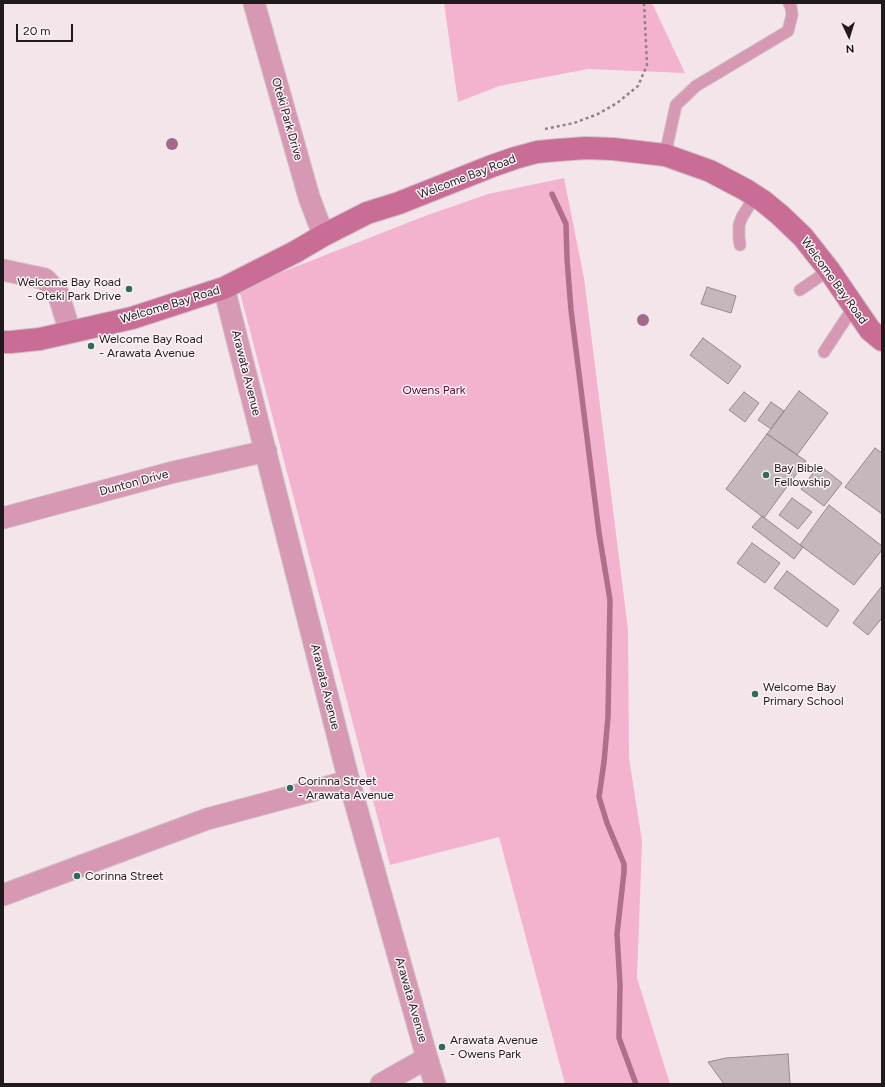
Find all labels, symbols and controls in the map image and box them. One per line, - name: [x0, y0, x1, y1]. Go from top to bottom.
- scale bar: [18, 16, 75, 42]
- north arrow: [829, 16, 869, 56]
- text: 20 m: [23, 24, 51, 38]
- text: N: [845, 42, 855, 55]
- street label: Oteki Park Drive: [268, 76, 306, 162]
- street label: Welcome Bay Road: [416, 152, 518, 202]
- street label: Welcome Bay Road: [798, 235, 870, 327]
- place label: Welcome Bay Road - Oteki Park Drive: [17, 275, 121, 303]
- street label: Welcome Bay Road: [118, 283, 222, 327]
- marker: Welcome Bay Road - Oteki Park Drive: [124, 284, 134, 294]
- street label: Arawata Avenue: [228, 329, 264, 417]
- place label: Welcome Bay Road - Arawata Avenue: [99, 332, 203, 360]
- marker: Welcome Bay Road - Arawata Avenue: [86, 341, 96, 351]
- park label: Owens Park: [402, 383, 466, 397]
- place label: Bay Bible Fellowship: [774, 461, 831, 489]
- street label: Dunton Drive: [98, 467, 170, 499]
- marker: Bay Bible Fellowship: [761, 470, 771, 480]
- street label: Arawata Avenue: [307, 643, 343, 731]
- place label: Welcome Bay Primary School: [763, 680, 844, 708]
- marker: Welcome Bay Primary School: [750, 689, 760, 699]
- place label: Corinna Street - Arawata Avenue: [298, 774, 394, 802]
- marker: Corinna Street - Arawata Avenue: [285, 783, 295, 793]
- place label: Corinna Street: [85, 869, 164, 883]
- marker: Corinna Street: [72, 871, 82, 881]
- street label: Arawata Avenue: [392, 956, 430, 1044]
- place label: Arawata Avenue - Owens Park: [450, 1033, 538, 1061]
- marker: Arawata Avenue - Owens Park: [437, 1042, 447, 1052]

